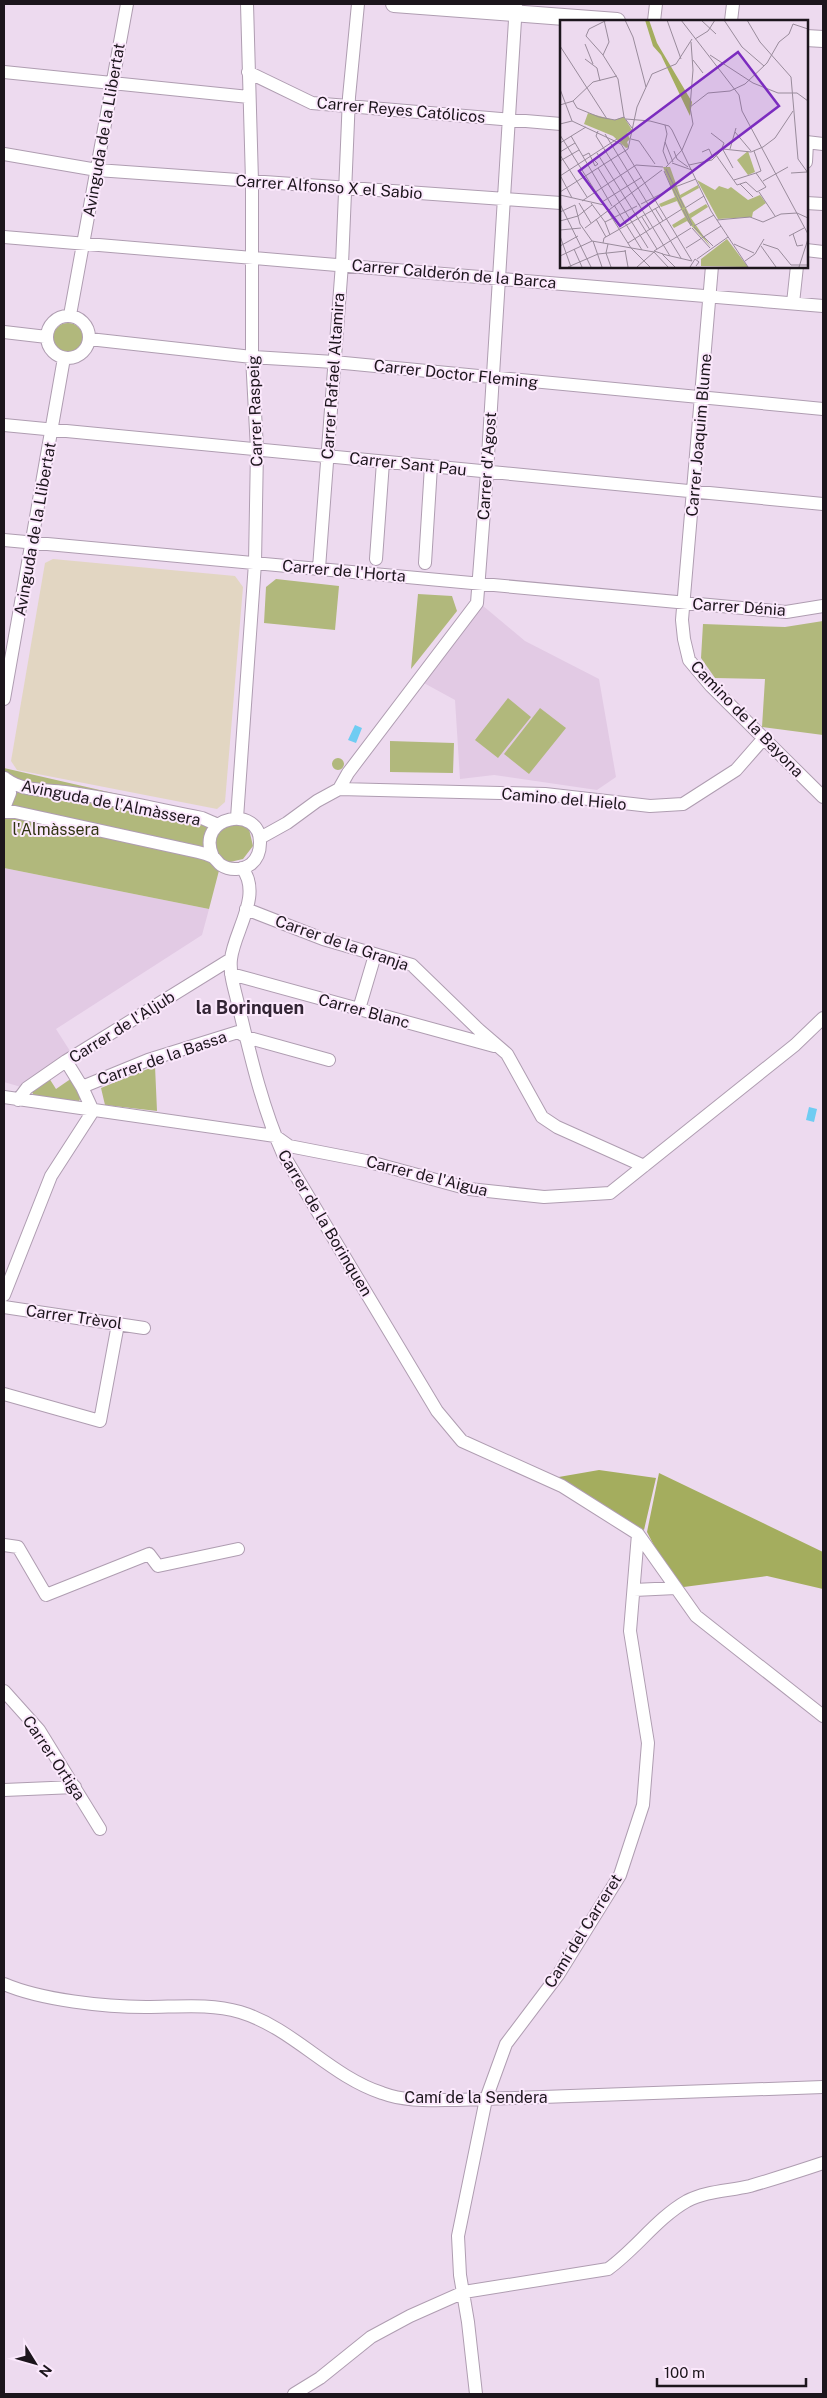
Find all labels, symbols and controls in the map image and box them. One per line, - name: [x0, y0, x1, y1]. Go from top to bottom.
- inset map: [560, 20, 807, 268]
- street label: Avinguda de la Llibertat: [79, 42, 129, 218]
- street label: Carrer Reyes Católicos: [316, 93, 486, 127]
- street label: Carrer Alfonso X el Sabio: [235, 171, 423, 203]
- street label: Carrer Calderón de la Barca: [351, 256, 557, 292]
- street label: Carrer Rafael Altamira: [318, 292, 348, 460]
- street label: Carrer Joaquim Blume: [682, 353, 716, 517]
- street label: Carrer Raspeig: [244, 355, 266, 467]
- street label: Carrer Doctor Fleming: [373, 356, 539, 392]
- street label: Carrer d'Agost: [474, 411, 500, 521]
- street label: Avinguda de la Llibertat: [10, 441, 60, 617]
- street label: Carrer Sant Pau: [348, 448, 468, 480]
- street label: Carrer de l'Horta: [281, 556, 407, 586]
- street label: Carrer Dénia: [692, 594, 786, 620]
- street label: Camino de la Bayona: [687, 657, 807, 781]
- street label: Avinguda de l'Almàssera: [20, 776, 202, 830]
- street label: Camino del Hielo: [501, 784, 627, 814]
- park label: l'Almàssera: [13, 819, 99, 839]
- street label: Carrer de la Granja: [273, 911, 411, 975]
- street label: Carrer de l'Aljub: [66, 987, 178, 1067]
- street label: Carrer Blanc: [316, 990, 412, 1032]
- district label: la Borinquen: [196, 997, 304, 1018]
- street label: Carrer de la Bassa: [95, 1027, 229, 1089]
- street label: Carrer de la Borinquen: [274, 1146, 376, 1300]
- street label: Carrer de l'Aigua: [364, 1152, 490, 1200]
- street label: Carrer Trèvol: [25, 1301, 124, 1333]
- street label: Carrer Ortiga: [19, 1712, 89, 1804]
- street label: Camí del Carreret: [540, 1871, 626, 1991]
- street label: Camí de la Sendera: [404, 2088, 548, 2107]
- north arrow: [10, 2338, 60, 2388]
- scale bar: [657, 2356, 806, 2388]
- text: N: [36, 2362, 55, 2380]
- text: 100 m: [664, 2364, 705, 2381]

